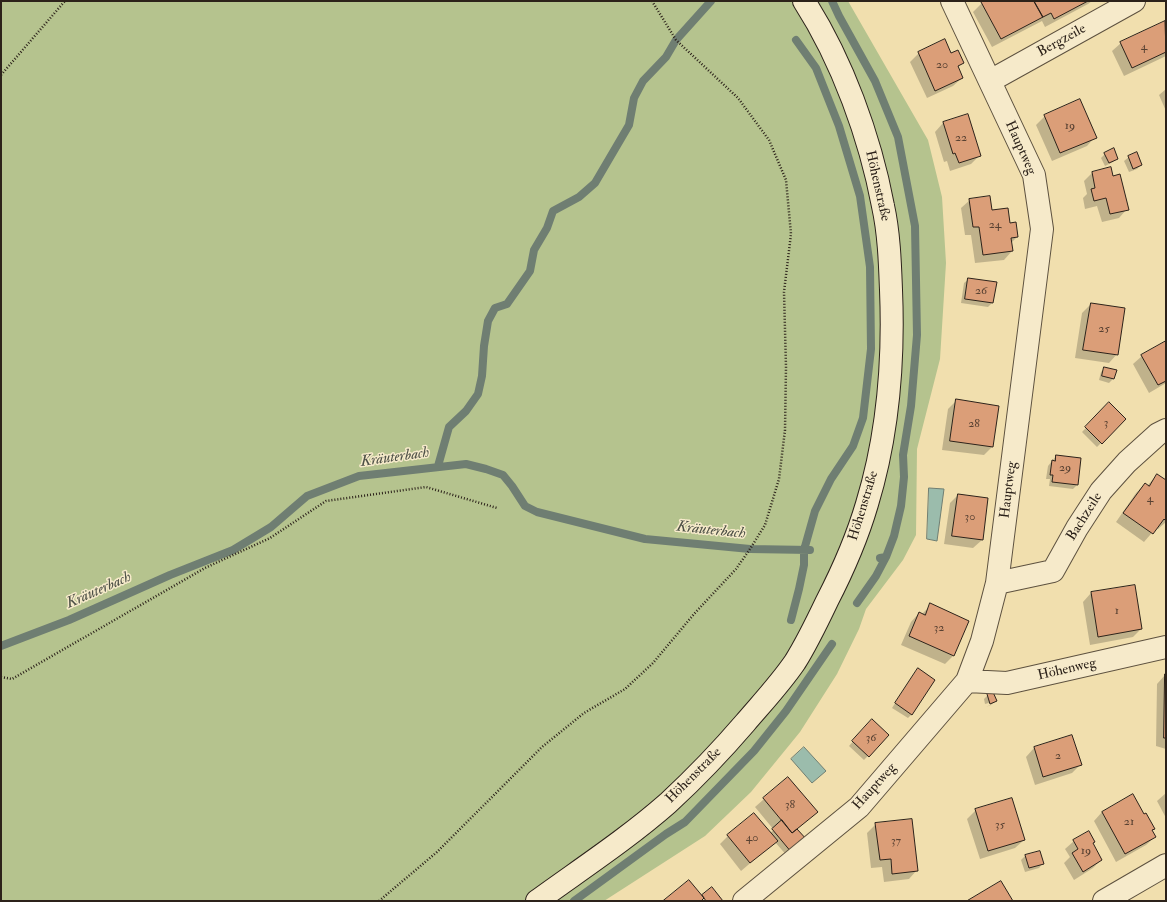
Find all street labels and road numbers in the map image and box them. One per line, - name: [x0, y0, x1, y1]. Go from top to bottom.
- street label: Bergzeile: [1035, 21, 1089, 61]
- street label: Hauptweg: [1001, 118, 1039, 178]
- street label: Höhenstraße: [861, 149, 893, 223]
- street label: Hauptweg: [997, 461, 1021, 519]
- street label: Höhenstraße: [845, 469, 883, 543]
- street label: Bachzeile: [1064, 490, 1106, 544]
- street label: Höhenweg: [1036, 655, 1098, 685]
- street label: Höhenstraße: [663, 745, 725, 807]
- street label: Hauptweg: [850, 760, 900, 814]

